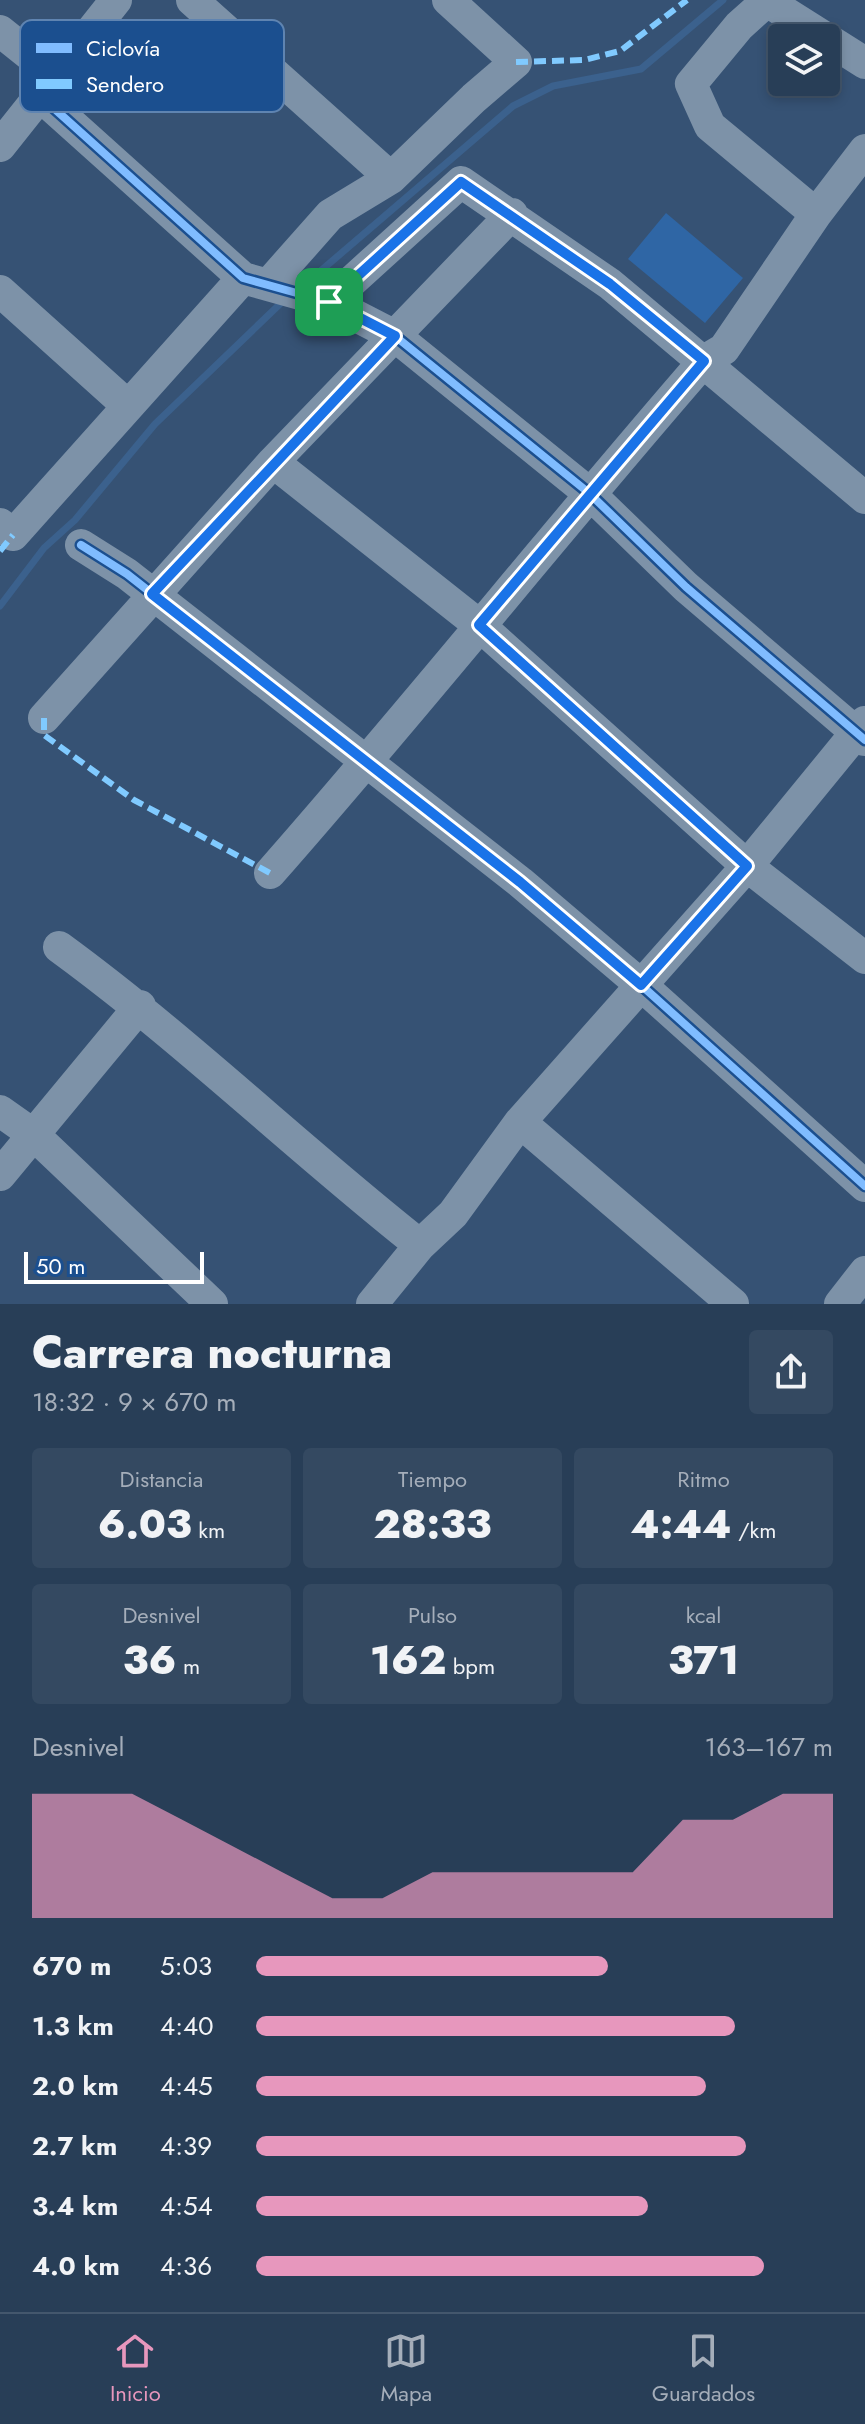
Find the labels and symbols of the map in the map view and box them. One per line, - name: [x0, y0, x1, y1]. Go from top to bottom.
- legend: [20, 20, 284, 112]
- text: Ciclovía: [86, 32, 160, 64]
- text: Sendero: [86, 68, 164, 100]
- pin: [295, 268, 363, 336]
- scale bar: [24, 1248, 204, 1284]

